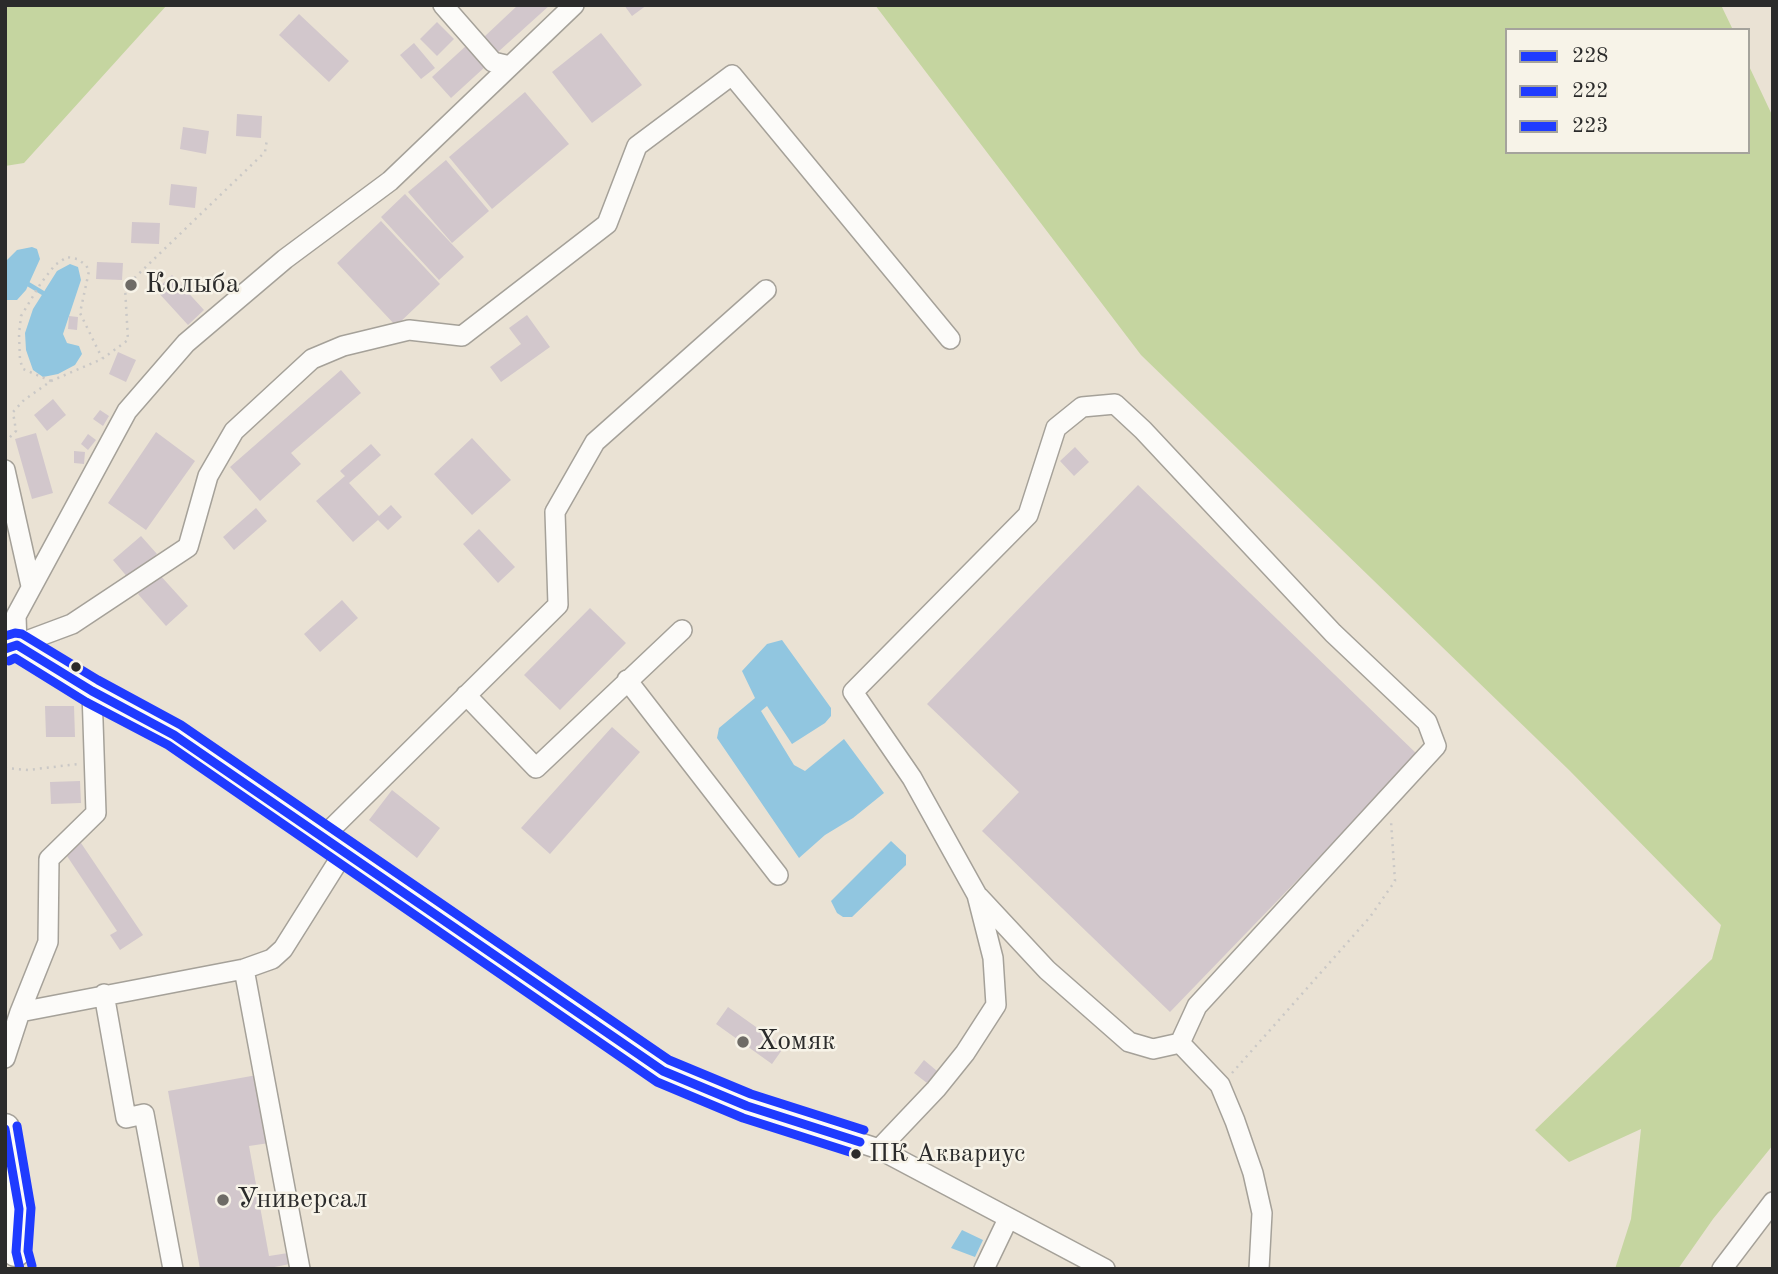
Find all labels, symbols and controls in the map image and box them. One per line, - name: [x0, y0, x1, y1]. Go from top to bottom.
- legend: [1505, 28, 1750, 154]
- text: 228: [1572, 46, 1609, 67]
- text: 222: [1572, 81, 1609, 102]
- text: 223: [1572, 116, 1609, 137]
- place label: Колыба: [145, 268, 240, 302]
- marker: Колыба: [123, 277, 139, 293]
- unlabelled marker: [69, 660, 83, 674]
- place label: Хомяк: [757, 1025, 836, 1059]
- marker: Хомяк: [735, 1034, 751, 1050]
- place label: ПК Аквариус: [869, 1138, 1025, 1170]
- marker: ПК Аквариус: [849, 1147, 863, 1161]
- place label: Универсал: [237, 1183, 368, 1217]
- marker: Универсал: [215, 1192, 231, 1208]

